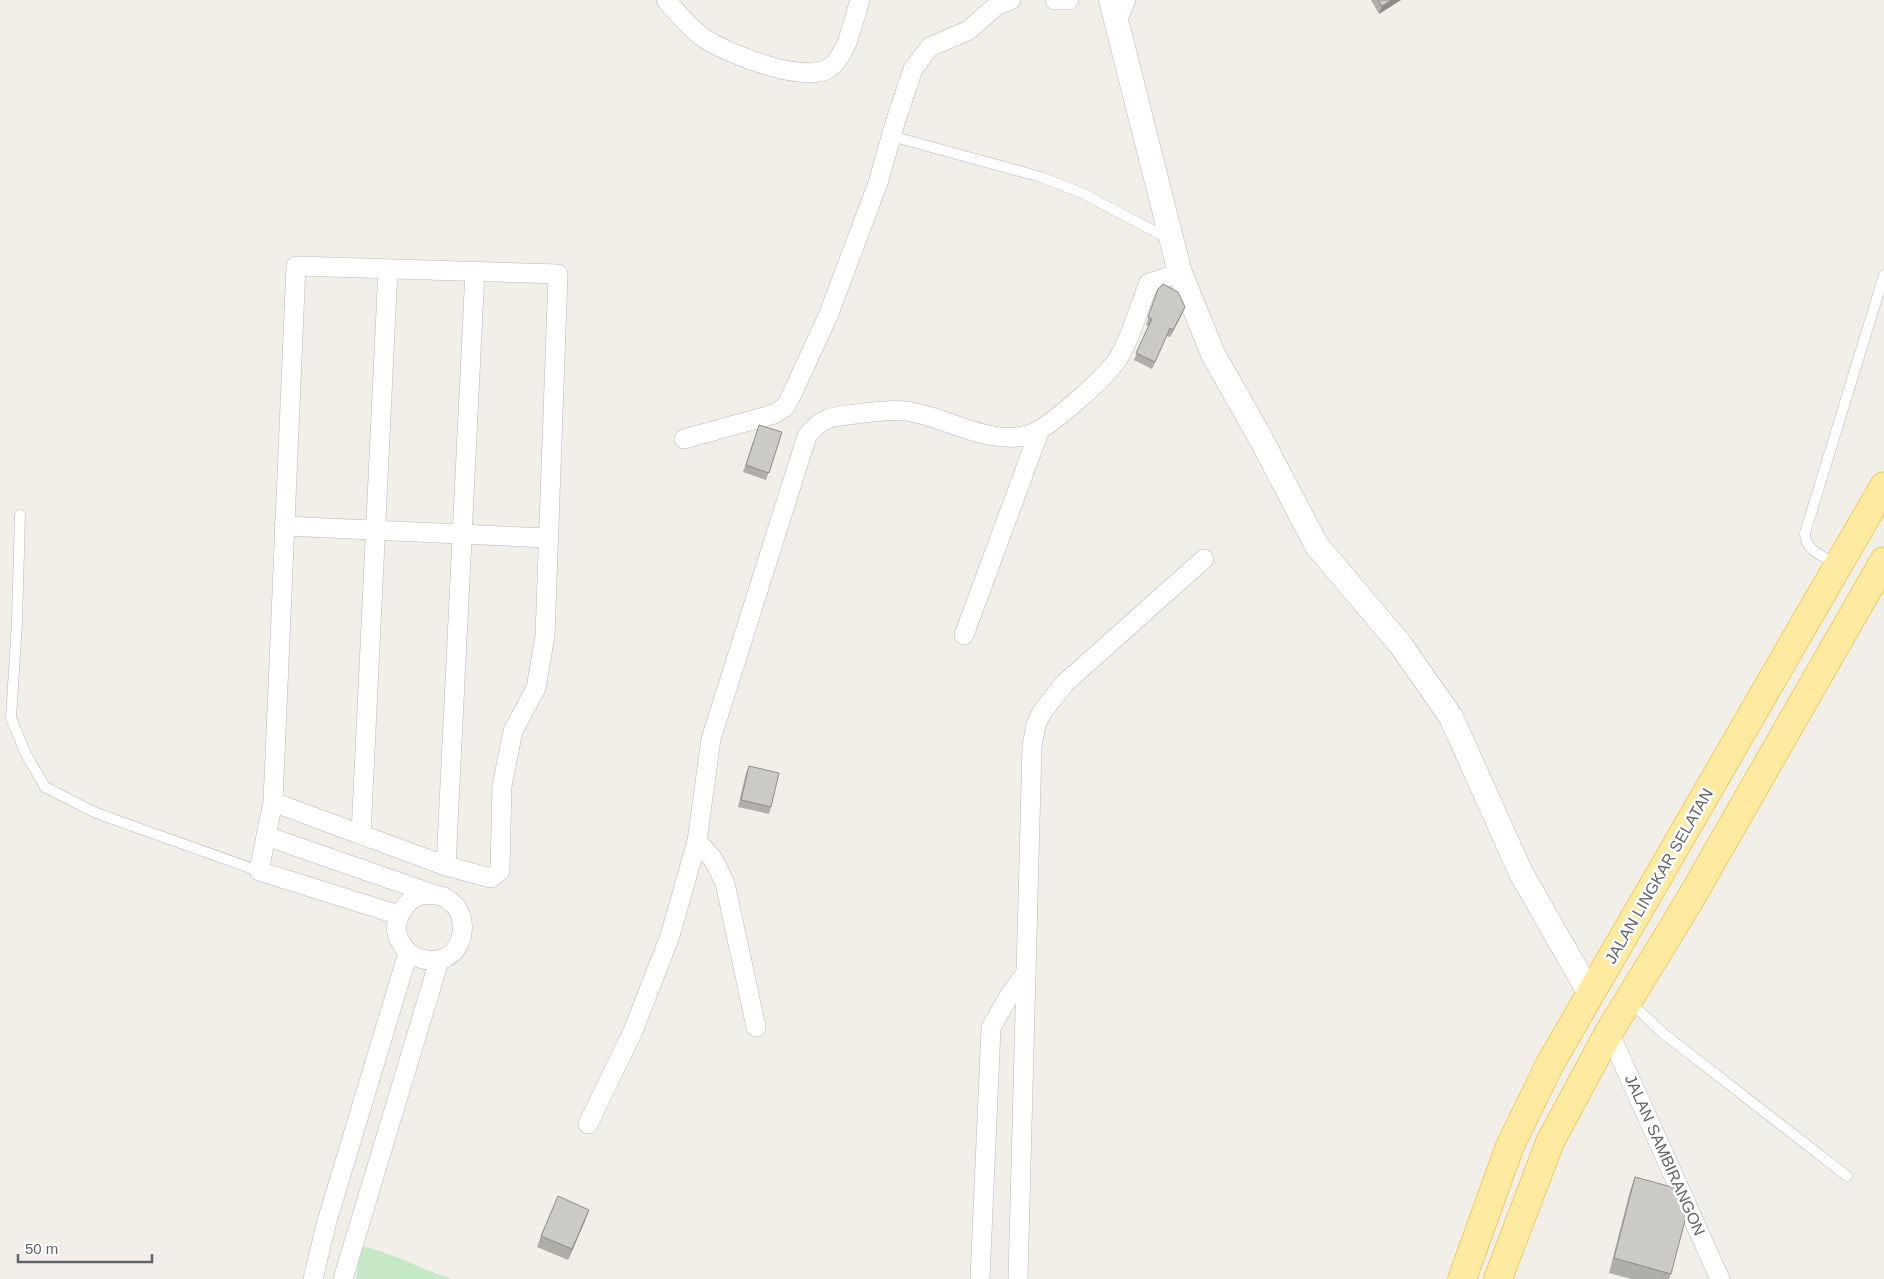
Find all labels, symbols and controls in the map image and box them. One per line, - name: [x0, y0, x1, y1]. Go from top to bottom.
- street label: JALAN LINGKAR SELATAN: [1602, 785, 1716, 967]
- street label: JALAN SAMBIRANGON: [1622, 1072, 1708, 1238]
- scale bar: [18, 1232, 151, 1264]
- text: 50 m: [25, 1240, 58, 1257]

